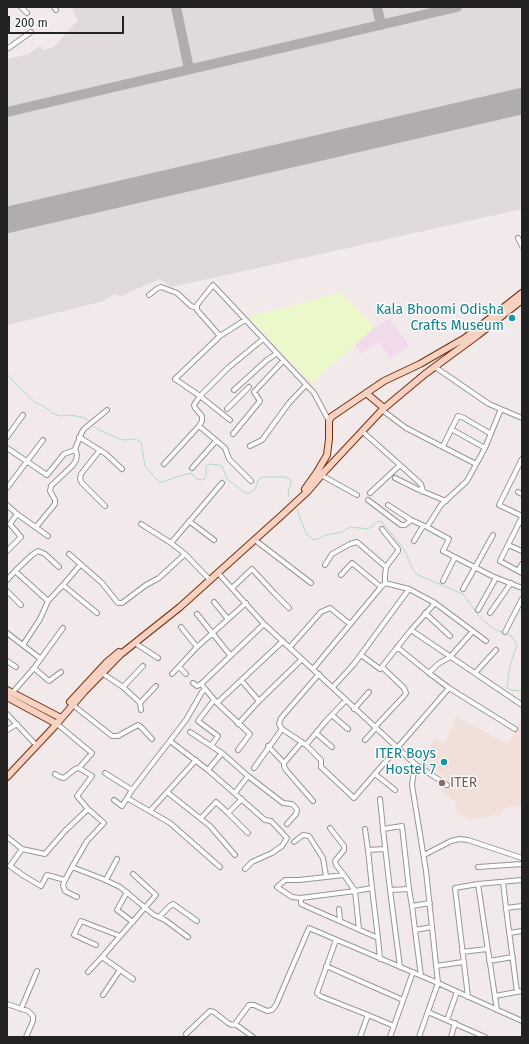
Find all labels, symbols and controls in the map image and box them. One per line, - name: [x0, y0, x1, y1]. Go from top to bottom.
- scale bar: [10, 8, 126, 34]
- text: 200 m: [15, 16, 48, 30]
- place label: Kala Bhoomi Odisha Crafts Museum: [376, 302, 504, 334]
- marker: Kala Bhoomi Odisha Crafts Museum: [507, 313, 517, 323]
- place label: ITER Boys Hostel 7: [375, 746, 436, 778]
- marker: ITER Boys Hostel 7: [439, 757, 449, 767]
- place label: ITER: [450, 775, 477, 791]
- marker: ITER: [437, 778, 447, 788]

